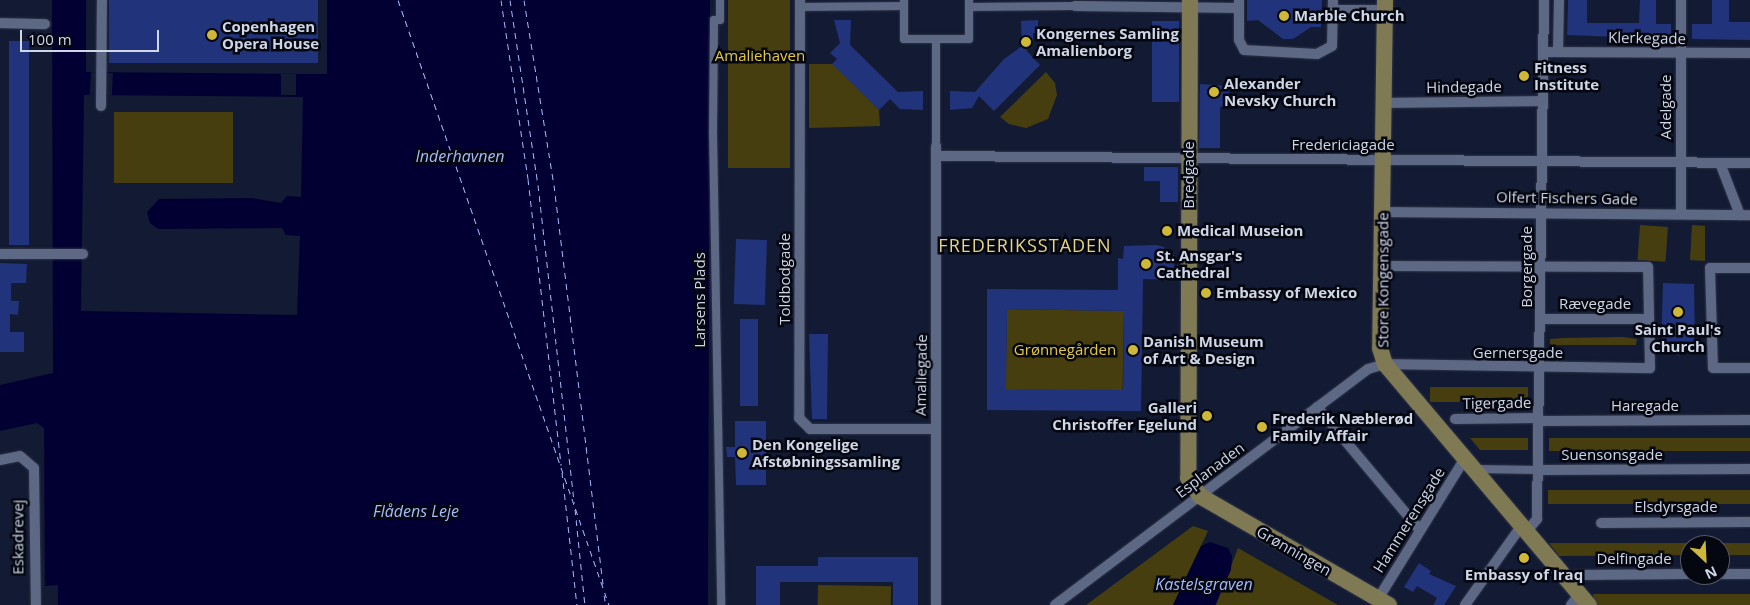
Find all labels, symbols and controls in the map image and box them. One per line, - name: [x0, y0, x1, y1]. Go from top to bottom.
- place label: Marble Church: [1294, 7, 1405, 25]
- marker: Marble Church: [1278, 10, 1290, 22]
- place label: Copenhagen Opera House: [222, 17, 319, 52]
- scale bar: [22, 20, 161, 52]
- place label: Kongernes Samling Amalienborg: [1036, 24, 1179, 59]
- street label: Klerkegade: [1608, 28, 1686, 48]
- text: 100 m: [28, 29, 72, 49]
- marker: Copenhagen Opera House: [206, 29, 218, 41]
- marker: Kongernes Samling Amalienborg: [1020, 36, 1032, 48]
- park label: Amaliehaven: [715, 47, 805, 65]
- place label: Fitness Institute: [1534, 58, 1599, 93]
- marker: Fitness Institute: [1518, 70, 1530, 82]
- place label: Alexander Nevsky Church: [1224, 74, 1336, 109]
- street label: Adelgade: [1657, 75, 1675, 139]
- street label: Hindegade: [1426, 77, 1502, 97]
- marker: Alexander Nevsky Church: [1208, 86, 1220, 98]
- street label: Fredericiagade: [1291, 136, 1395, 154]
- street label: Bredgade: [1180, 141, 1198, 209]
- water label: Inderhavnen: [415, 146, 505, 166]
- street label: Olfert Fischers Gade: [1496, 188, 1638, 208]
- street label: Store Kongensgade: [1374, 212, 1392, 348]
- place label: Medical Museion: [1177, 222, 1303, 240]
- marker: Medical Museion: [1161, 225, 1173, 237]
- street label: Borgergade: [1518, 226, 1536, 308]
- street label: Toldbodgade: [776, 233, 794, 325]
- district label: FREDERIKSSTADEN: [936, 234, 1114, 256]
- place label: St. Ansgar's Cathedral: [1156, 246, 1242, 281]
- street label: Larsens Plads: [691, 252, 709, 348]
- marker: St. Ansgar's Cathedral: [1140, 258, 1152, 270]
- place label: Embassy of Mexico: [1216, 284, 1357, 302]
- marker: Embassy of Mexico: [1200, 287, 1212, 299]
- street label: Rævegade: [1559, 295, 1631, 313]
- marker: Saint Paul's Church: [1672, 306, 1684, 318]
- place label: Saint Paul's Church: [1635, 320, 1721, 355]
- place label: Danish Museum of Art & Design: [1143, 332, 1264, 367]
- street label: Amaliegade: [911, 334, 931, 416]
- park label: Grønnegården: [1014, 341, 1116, 359]
- marker: Danish Museum of Art & Design: [1127, 344, 1139, 356]
- street label: Gernersgade: [1473, 344, 1563, 362]
- street label: Tigergade: [1462, 393, 1532, 413]
- street label: Haregade: [1611, 397, 1679, 415]
- place label: Galleri Christoffer Egelund: [1052, 398, 1197, 433]
- place label: Frederik Næblerød Family Affair: [1272, 409, 1413, 444]
- marker: Galleri Christoffer Egelund: [1201, 410, 1213, 422]
- marker: Frederik Næblerød Family Affair: [1256, 421, 1268, 433]
- place label: Den Kongelige Afstøbningssamling: [752, 435, 900, 470]
- street label: Esplanaden: [1172, 438, 1248, 502]
- street label: Suensonsgade: [1561, 446, 1663, 464]
- marker: Den Kongelige Afstøbningssamling: [736, 447, 748, 459]
- street label: Hammerensgade: [1369, 464, 1449, 576]
- street label: Elsdyrsgade: [1634, 498, 1718, 516]
- street label: Eskadrevej: [9, 499, 27, 575]
- water label: Flådens Leje: [373, 501, 459, 521]
- street label: Grønningen: [1253, 522, 1335, 580]
- north arrow: [1680, 535, 1730, 585]
- street label: Delfingade: [1596, 550, 1672, 568]
- marker: Embassy of Iraq: [1518, 552, 1530, 564]
- text: N: [1702, 562, 1720, 584]
- place label: Embassy of Iraq: [1465, 566, 1583, 584]
- water label: Kastelsgraven: [1155, 574, 1253, 594]

